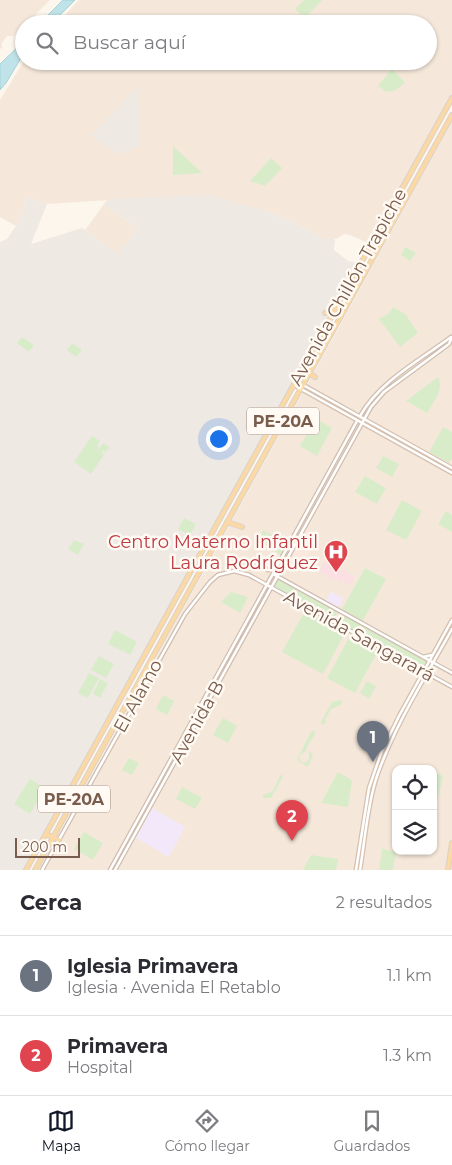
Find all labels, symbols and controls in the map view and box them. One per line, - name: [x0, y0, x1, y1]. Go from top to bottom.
- search box: [15, 15, 437, 70]
- icon: search: [33, 29, 61, 57]
- text: Buscar aquí: [73, 31, 186, 54]
- street label: Avenida Chillón Trapiche: [285, 184, 412, 390]
- road number: PE-20A: [247, 408, 319, 434]
- your location: [206, 426, 232, 452]
- place label: Centro Materno Infantil Laura Rodríguez: [108, 531, 318, 574]
- hospital icon: Centro Materno Infantil Laura Rodríguez: [323, 539, 349, 573]
- street label: Avenida Sangarará: [280, 586, 438, 686]
- street label: El Alamo: [109, 656, 167, 736]
- street label: Avenida B: [165, 677, 229, 767]
- pin: 1: [357, 721, 389, 762]
- map controls: [392, 765, 437, 855]
- button: locate: [392, 765, 437, 810]
- road number: PE-20A: [38, 786, 110, 812]
- pin: 2: [276, 800, 308, 841]
- button: layers: [392, 810, 437, 855]
- scale bar: [15, 835, 80, 858]
- text: 200 m: [22, 838, 67, 856]
- text: Cerca: [20, 890, 82, 915]
- text: 2 resultados: [336, 893, 432, 912]
- text: Iglesia Primavera: [67, 955, 238, 978]
- text: 1: [33, 966, 39, 985]
- text: 1.1 km: [387, 966, 432, 985]
- text: Iglesia · Avenida El Retablo: [67, 978, 281, 997]
- text: Primavera: [67, 1035, 168, 1058]
- text: 2: [31, 1046, 41, 1065]
- text: 1.3 km: [383, 1046, 432, 1065]
- text: Hospital: [67, 1058, 133, 1077]
- tab: Mapa: [42, 1107, 81, 1155]
- tab: Cómo llegar: [165, 1107, 250, 1155]
- tab: Guardados: [333, 1107, 410, 1155]

